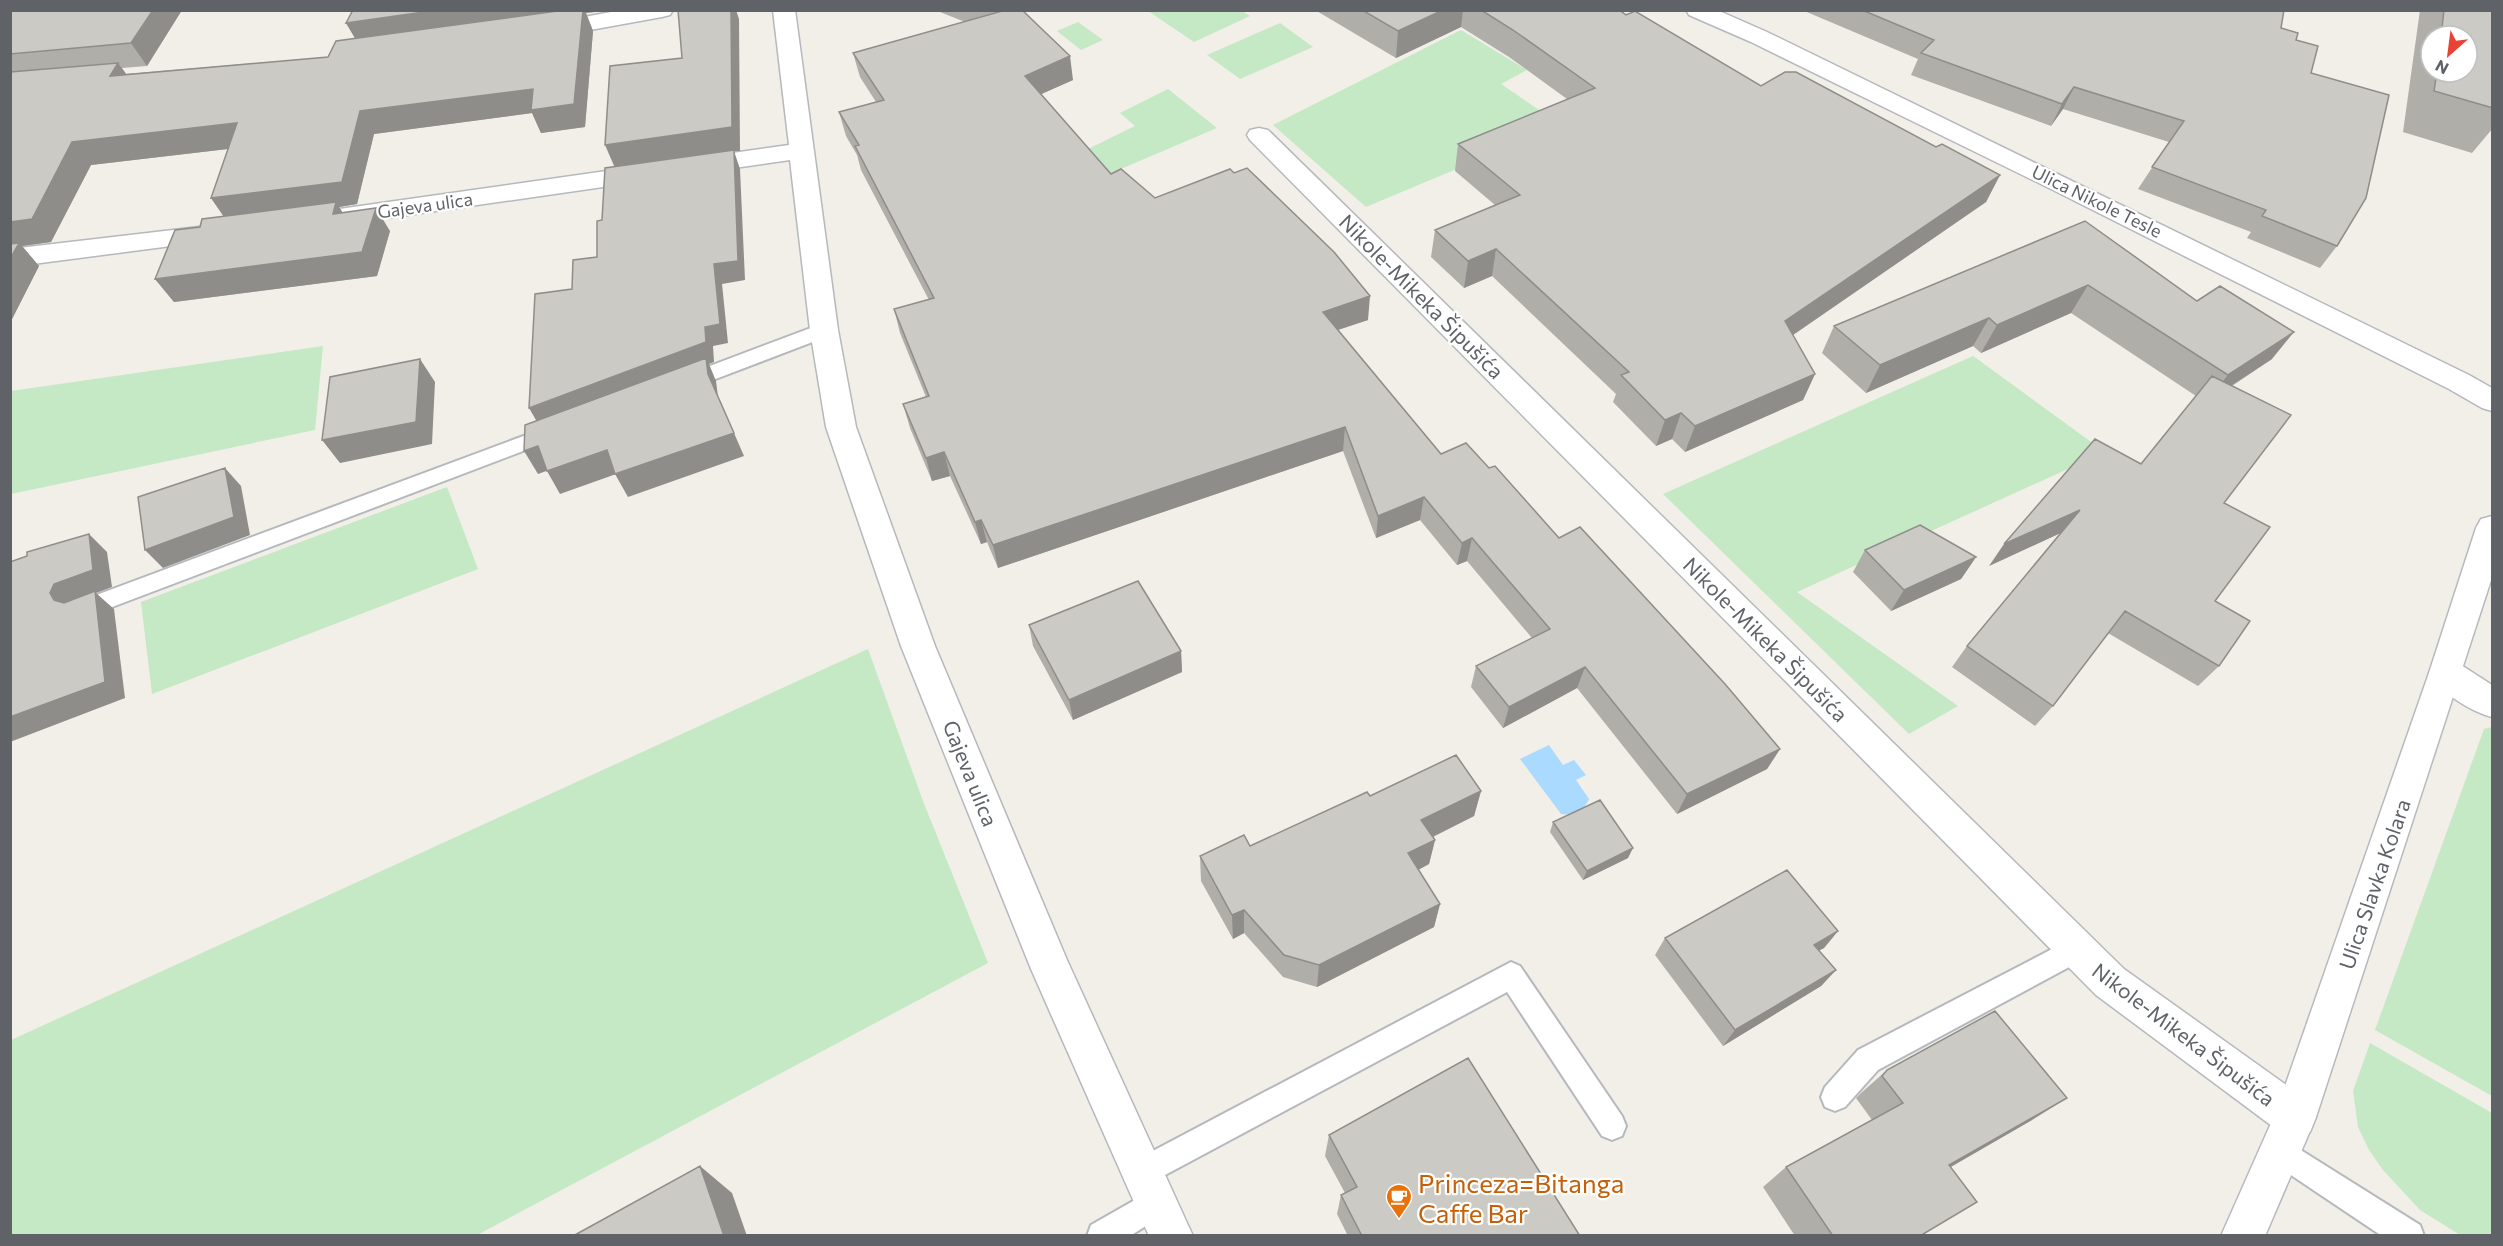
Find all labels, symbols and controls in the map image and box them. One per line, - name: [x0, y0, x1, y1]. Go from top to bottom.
- north arrow: [2419, 24, 2479, 84]
- text: N: [2432, 56, 2451, 79]
- street label: Ulica Nikole Tesle: [2028, 160, 2166, 242]
- street label: Gajeva ulica: [376, 187, 474, 223]
- street label: Nikole-Mikeka Šipušića: [1335, 209, 1509, 383]
- street label: Nikole-Mikeka Šipušića: [1679, 552, 1853, 726]
- street label: Gajeva ulica: [938, 716, 1004, 830]
- street label: Ulica Slavka Kolara: [2333, 796, 2415, 972]
- street label: Nikole-Mikeka Šipušića: [2088, 957, 2280, 1111]
- place label: Princeza=Bitanga Caffe Bar: [1418, 1167, 1624, 1228]
- cafe icon: Princeza=Bitanga Caffe Bar: [1384, 1182, 1414, 1220]

